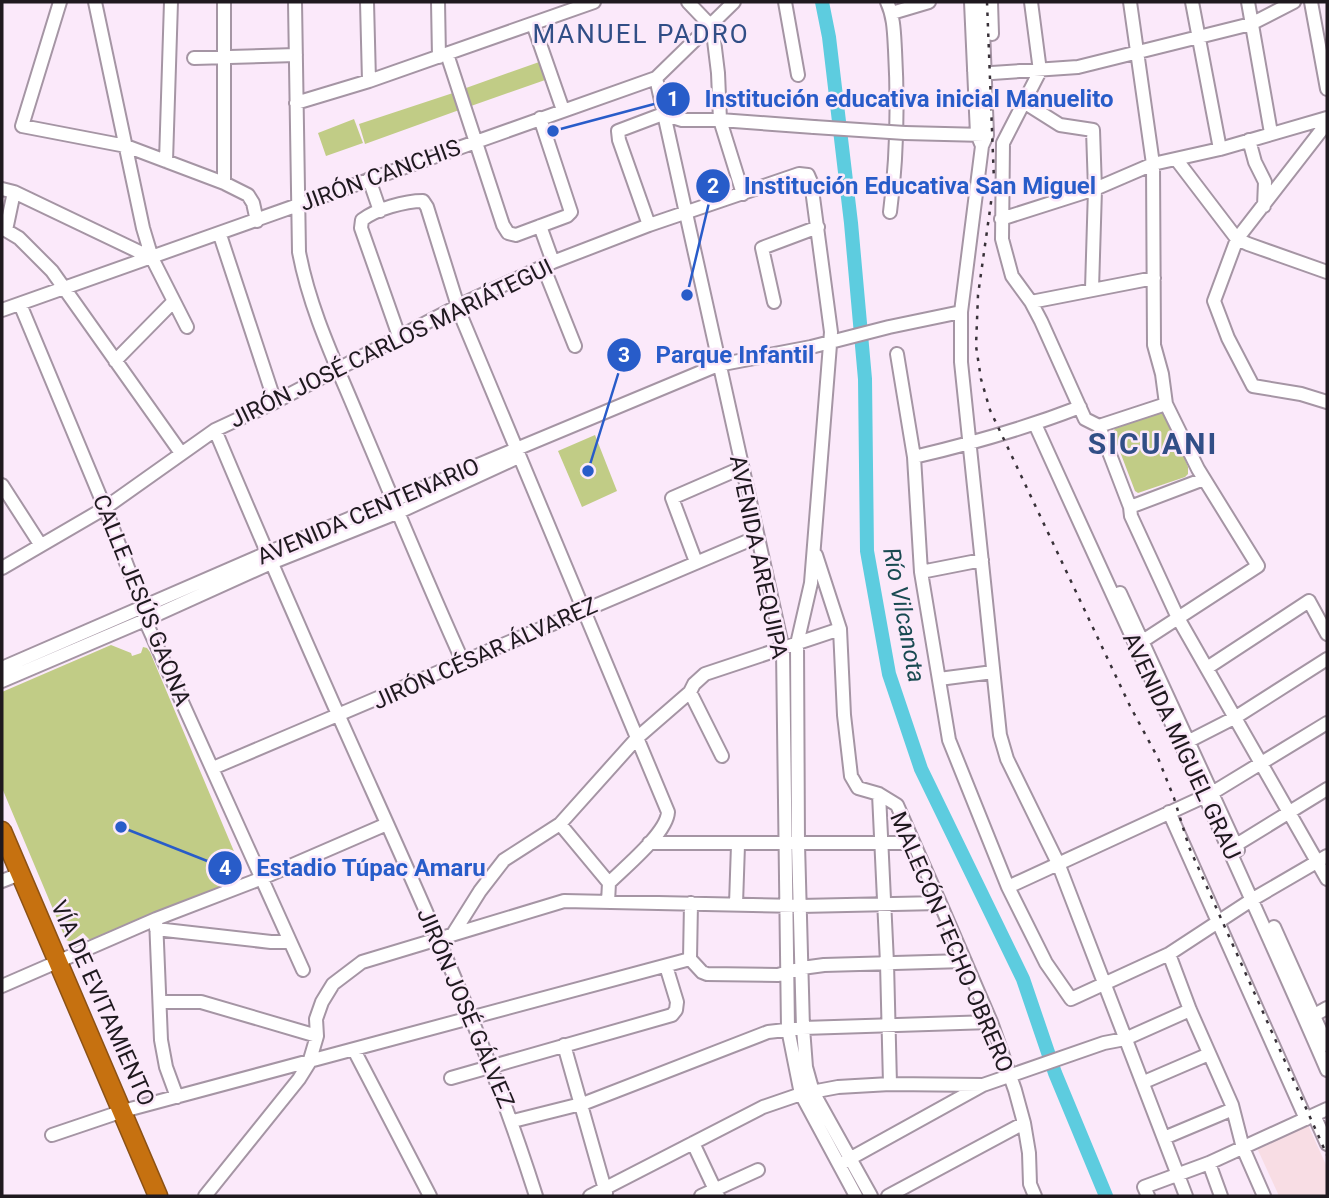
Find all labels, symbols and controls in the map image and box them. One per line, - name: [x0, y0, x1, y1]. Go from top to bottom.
- district label: MANUEL PADRO: [532, 19, 750, 49]
- callout: Institución educativa inicial Manuelito: [655, 76, 1127, 121]
- text: Institución educativa inicial Manuelito: [704, 85, 1114, 113]
- text: 1: [667, 87, 679, 111]
- street label: JIRÓN CANCHIS: [296, 133, 464, 217]
- callout: Institución Educativa San Miguel: [695, 164, 1110, 209]
- text: Institución Educativa San Miguel: [744, 172, 1096, 200]
- text: 2: [707, 174, 719, 198]
- street label: JIRÓN JOSÉ CARLOS MARIÁTEGUI: [225, 252, 557, 434]
- callout: Parque Infantil: [607, 332, 829, 377]
- text: Parque Infantil: [656, 341, 814, 369]
- text: 3: [618, 343, 630, 367]
- district label: SICUANI: [1088, 426, 1218, 461]
- street label: AVENIDA CENTENARIO: [253, 452, 483, 571]
- street label: AVENIDA AREQUIPA: [724, 453, 793, 661]
- street label: CALLE JESÚS GAONA: [87, 490, 197, 710]
- water label: Río Vilcanota: [877, 545, 931, 685]
- street label: JIRÓN CÉSAR ÁLVAREZ: [368, 591, 602, 715]
- street label: AVENIDA MIGUEL GRAU: [1117, 628, 1246, 864]
- street label: MALECÓN TECHO OBRERO: [884, 808, 1020, 1076]
- callout: Estadio Túpac Amaru: [207, 845, 500, 890]
- text: Estadio Túpac Amaru: [256, 854, 486, 882]
- text: 4: [219, 856, 231, 880]
- street label: VÍA DE EVITAMIENTO: [45, 896, 161, 1110]
- street label: JIRÓN JOSÉ GÁLVEZ: [411, 904, 521, 1112]

